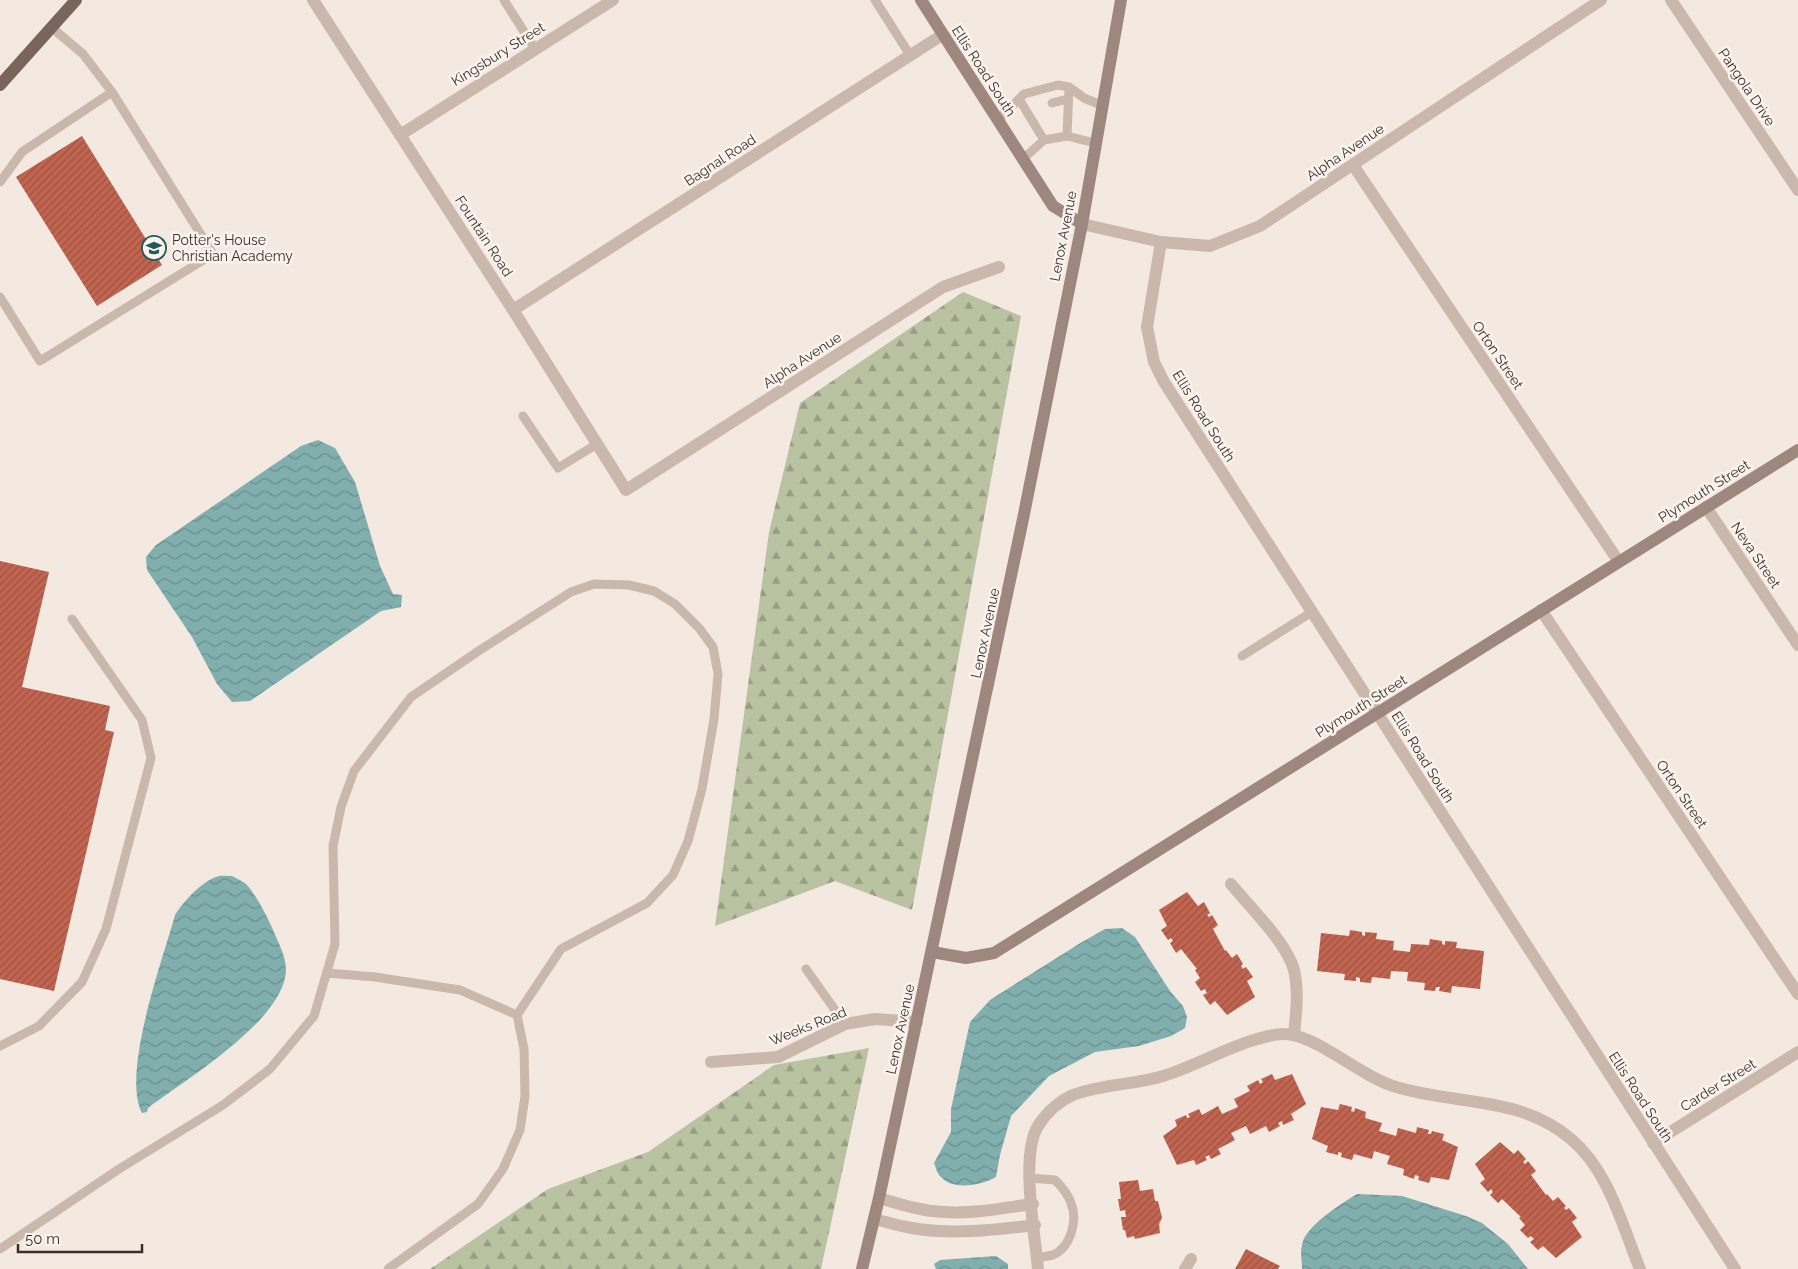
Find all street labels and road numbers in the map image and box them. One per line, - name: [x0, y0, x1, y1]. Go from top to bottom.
- street label: Kingsbury Street: [448, 19, 548, 89]
- street label: Ellis Road South: [949, 23, 1019, 119]
- street label: Pangola Drive: [1715, 45, 1779, 129]
- street label: Alpha Avenue: [1303, 120, 1387, 184]
- street label: Bagnal Road: [681, 131, 759, 189]
- street label: Lenox Avenue: [1046, 189, 1080, 283]
- street label: Fountain Road: [452, 193, 516, 279]
- street label: Orton Street: [1469, 318, 1527, 392]
- street label: Alpha Avenue: [760, 329, 844, 391]
- street label: Ellis Road South: [1169, 367, 1239, 465]
- street label: Plymouth Street: [1655, 456, 1753, 526]
- street label: Neva Street: [1728, 519, 1784, 591]
- street label: Lenox Avenue: [968, 586, 1002, 680]
- street label: Plymouth Street: [1312, 671, 1410, 741]
- street label: Ellis Road South: [1388, 708, 1458, 806]
- street label: Orton Street: [1653, 757, 1711, 831]
- street label: Lenox Avenue: [883, 982, 917, 1076]
- street label: Weeks Road: [767, 1003, 849, 1049]
- street label: Ellis Road South: [1606, 1049, 1676, 1145]
- street label: Carder Street: [1677, 1055, 1759, 1115]

